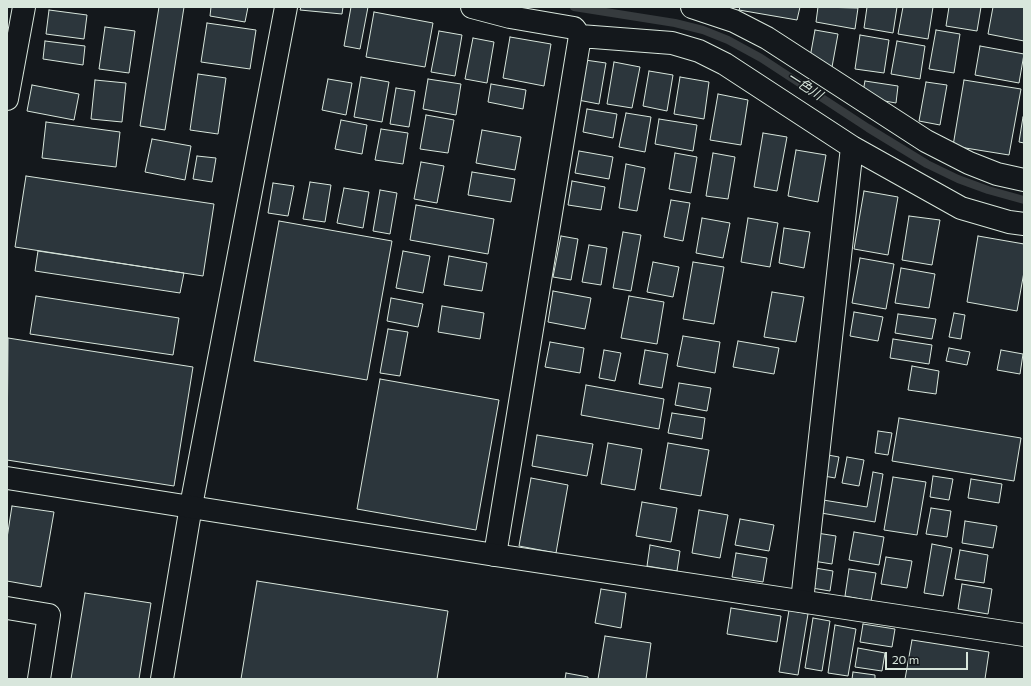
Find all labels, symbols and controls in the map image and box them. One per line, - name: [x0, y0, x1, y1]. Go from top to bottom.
- water label: 一色川: [784, 69, 826, 103]
- scale bar: [887, 644, 970, 670]
- text: 20 m: [892, 652, 919, 666]

